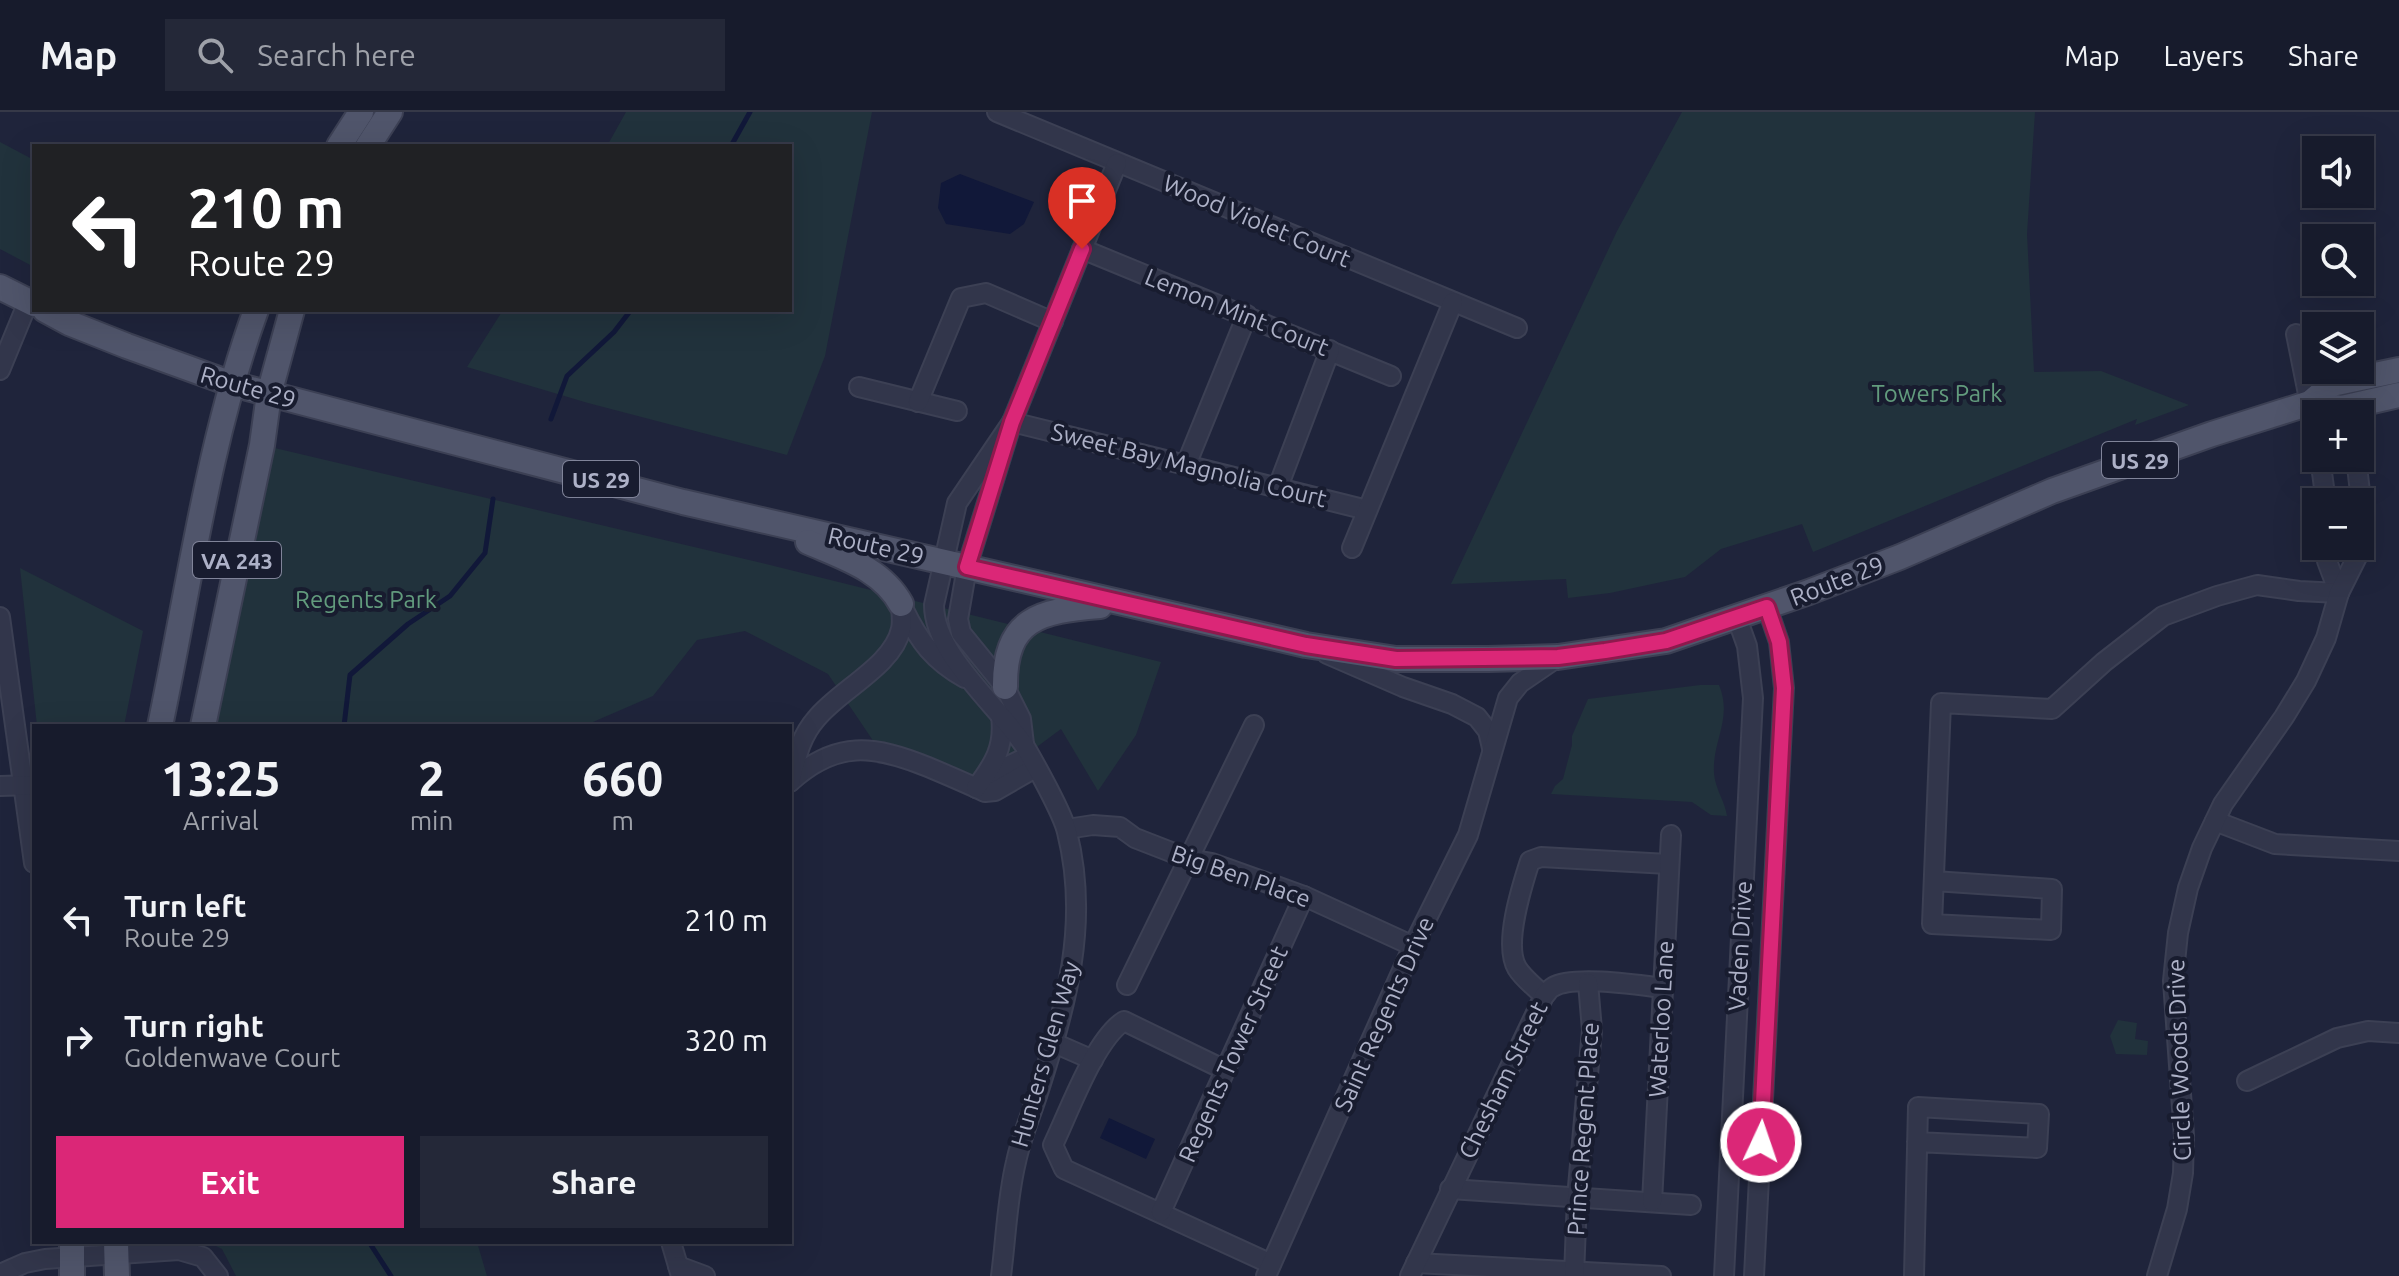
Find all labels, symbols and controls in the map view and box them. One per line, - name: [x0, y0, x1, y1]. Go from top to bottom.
- search box: [165, 19, 725, 91]
- icon: search: [193, 33, 237, 77]
- text: Map: [40, 34, 117, 76]
- text: Search here: [257, 38, 416, 72]
- text: Map: [2064, 40, 2120, 71]
- text: Layers: [2164, 40, 2244, 71]
- text: Share: [2288, 40, 2359, 71]
- map controls: [2302, 136, 2374, 560]
- button: sound: [2302, 136, 2374, 208]
- pin: [1048, 167, 1116, 249]
- street label: Wood Violet Court: [1159, 169, 1355, 273]
- icon: left: [56, 176, 160, 280]
- text: 210 m: [188, 176, 344, 239]
- icon: arrive: [1060, 179, 1104, 223]
- button: search: [2302, 224, 2374, 296]
- text: Route 29: [188, 242, 335, 283]
- street label: Lemon Mint Court: [1141, 263, 1333, 361]
- button: layers: [2302, 312, 2374, 384]
- street label: Route 29: [197, 361, 299, 413]
- park label: Towers Park: [1872, 380, 2002, 407]
- button: +: [2302, 400, 2374, 472]
- street label: Sweet Bay Magnolia Court: [1049, 418, 1330, 512]
- road number: US 29: [2102, 442, 2178, 478]
- road number: US 29: [563, 461, 639, 497]
- button: −: [2302, 488, 2374, 560]
- street label: Route 29: [825, 522, 927, 570]
- road number: VA 243: [193, 542, 281, 578]
- street label: Route 29: [1786, 551, 1888, 611]
- park label: Regents Park: [295, 586, 437, 613]
- text: 13:25: [161, 751, 281, 805]
- text: 2: [418, 751, 445, 805]
- text: 660: [582, 751, 663, 805]
- text: Arrival: [183, 806, 259, 835]
- text: min: [410, 806, 453, 835]
- text: m: [611, 806, 634, 835]
- street label: Big Ben Place: [1168, 840, 1314, 912]
- street label: Vaden Drive: [1723, 880, 1757, 1012]
- text: Turn left: [124, 889, 246, 923]
- icon: left: [56, 898, 100, 942]
- text: 210 m: [684, 903, 768, 937]
- street label: Saint Regents Drive: [1329, 912, 1439, 1116]
- text: Route 29: [124, 923, 230, 952]
- street label: Waterloo Lane: [1643, 940, 1679, 1098]
- street label: Regents Tower Street: [1173, 941, 1293, 1166]
- street label: Hunters Glen Way: [1006, 958, 1085, 1150]
- street label: Circle Woods Drive: [2162, 958, 2196, 1162]
- street label: Chesham Street: [1453, 997, 1553, 1163]
- text: Turn right: [124, 1009, 264, 1043]
- icon: right: [56, 1018, 100, 1062]
- street label: Prince Regent Place: [1562, 1021, 1604, 1237]
- text: 320 m: [684, 1023, 768, 1057]
- text: Goldenwave Court: [124, 1043, 340, 1072]
- position arrow: [1719, 1100, 1803, 1184]
- button: Exit: [56, 1136, 404, 1228]
- button: Share: [420, 1136, 768, 1228]

